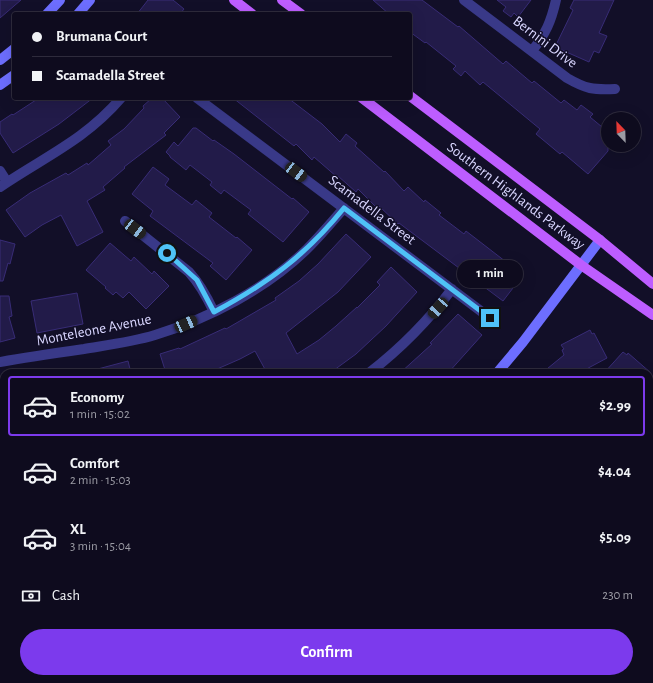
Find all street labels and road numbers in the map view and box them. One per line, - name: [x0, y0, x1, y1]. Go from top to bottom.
- street label: Bernini Drive: [510, 13, 580, 71]
- street label: Southern Highlands Parkway: [444, 139, 588, 253]
- street label: Scamadella Street: [326, 172, 419, 248]
- street label: Monteleone Avenue: [35, 311, 153, 348]

